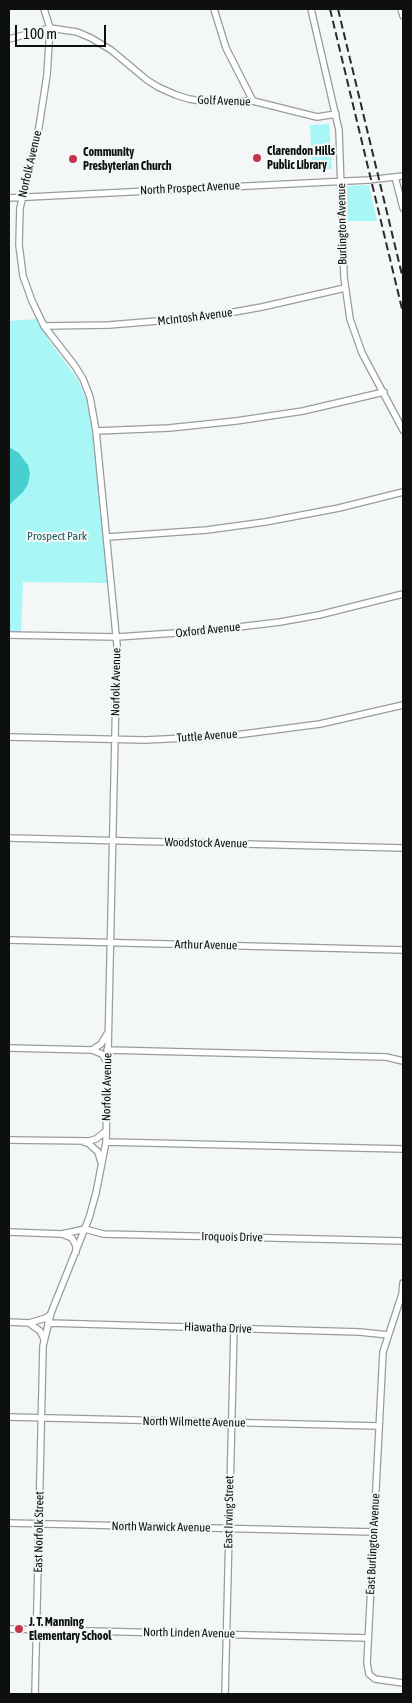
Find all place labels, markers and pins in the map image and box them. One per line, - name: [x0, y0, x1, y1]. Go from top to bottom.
- place label: Clarendon Hills Public Library: [267, 144, 335, 172]
- place label: Community Presbyterian Church: [83, 145, 172, 173]
- marker: Clarendon Hills Public Library: [251, 152, 263, 164]
- marker: Community Presbyterian Church: [67, 153, 79, 165]
- place label: J. T. Manning Elementary School: [29, 1615, 111, 1643]
- marker: J. T. Manning Elementary School: [13, 1623, 25, 1635]

